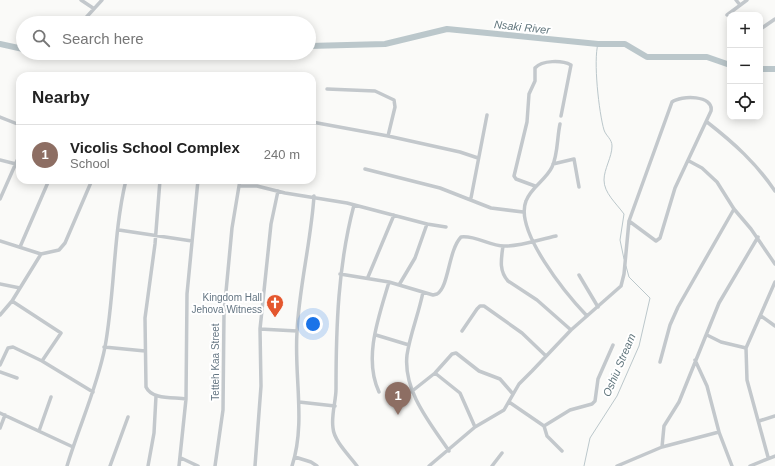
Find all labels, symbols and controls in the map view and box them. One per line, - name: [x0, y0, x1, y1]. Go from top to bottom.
- map controls: [727, 12, 763, 120]
- button: +: [727, 12, 763, 48]
- search box: [16, 16, 316, 60]
- water label: Nsaki River: [493, 18, 552, 36]
- icon: search: [30, 27, 52, 49]
- text: Search here: [62, 30, 144, 47]
- button: −: [727, 48, 763, 84]
- button: locate: [727, 84, 763, 120]
- text: Nearby: [32, 88, 90, 107]
- text: Vicolis School Complex: [70, 139, 240, 156]
- text: 1: [41, 147, 49, 162]
- text: 240 m: [264, 147, 300, 162]
- text: School: [70, 156, 110, 171]
- place label: Kingdom Hall Jehova Witness: [191, 292, 262, 315]
- church icon: Kingdom Hall Jehova Witness: [265, 293, 285, 318]
- your location: [303, 314, 323, 334]
- street label: Tetteh Kaa Street: [210, 323, 221, 401]
- water label: Oshiu Stream: [600, 332, 638, 398]
- pin: 1: [385, 382, 411, 415]

